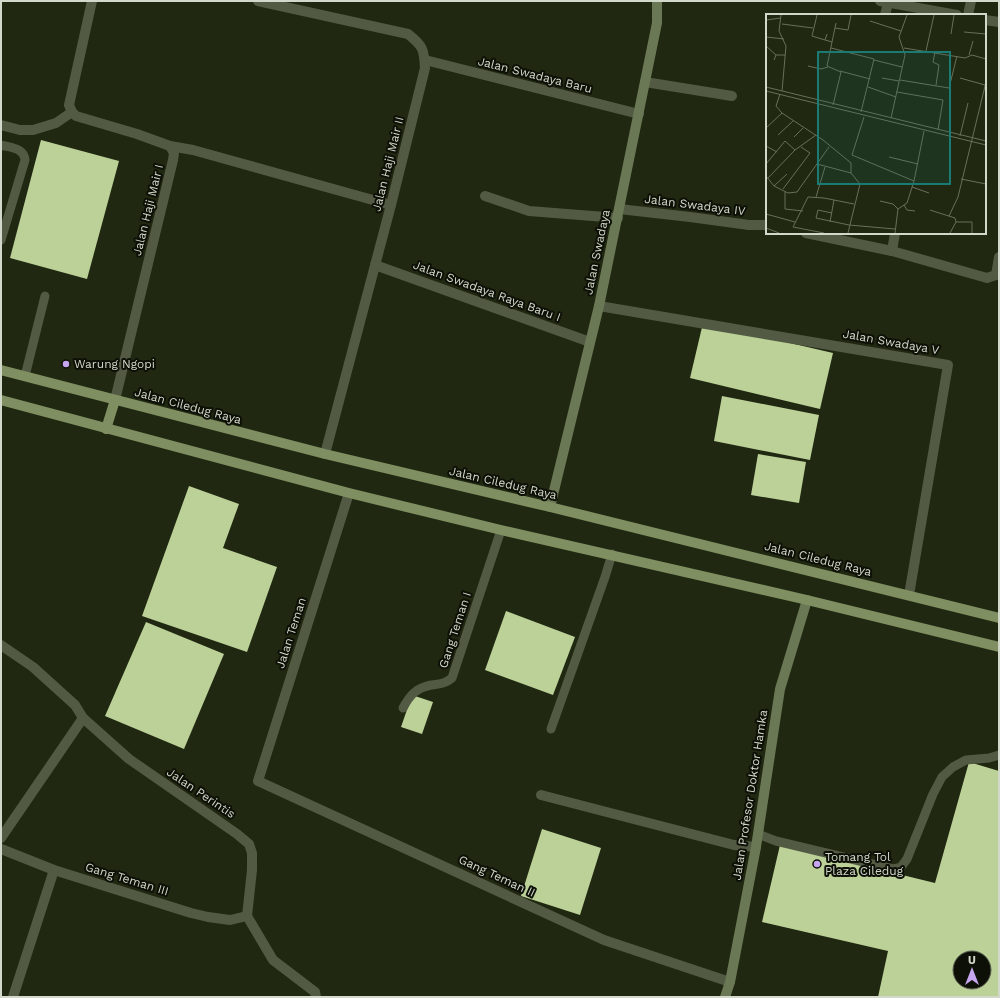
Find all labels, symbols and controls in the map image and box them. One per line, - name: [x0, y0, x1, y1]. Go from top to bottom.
- inset map: [766, 14, 986, 234]
- street label: Jalan Swadaya Baru: [476, 54, 594, 96]
- street label: Jalan Haji Mair II: [369, 115, 407, 213]
- street label: Jalan Haji Mair I: [130, 163, 166, 257]
- street label: Jalan Swadaya IV: [644, 192, 747, 218]
- street label: Jalan Swadaya: [581, 208, 613, 296]
- street label: Jalan Swadaya Raya Baru I: [411, 258, 563, 324]
- street label: Jalan Swadaya V: [842, 327, 941, 357]
- place label: Warung Ngopi: [74, 357, 155, 371]
- marker: Warung Ngopi: [61, 359, 71, 369]
- street label: Jalan Ciledug Raya: [133, 385, 243, 427]
- street label: Jalan Ciledug Raya: [448, 464, 558, 502]
- street label: Jalan Ciledug Raya: [763, 539, 873, 579]
- street label: Gang Teman I: [436, 590, 474, 670]
- street label: Jalan Teman: [273, 596, 309, 670]
- street label: Jalan Profesor Doktor Hamka: [730, 709, 770, 881]
- street label: Jalan Perintis: [164, 765, 238, 821]
- place label: Tomang Tol Plaza Ciledug: [825, 850, 904, 878]
- street label: Gang Teman II: [457, 852, 537, 900]
- marker: Tomang Tol Plaza Ciledug: [812, 859, 822, 869]
- street label: Gang Teman III: [84, 860, 170, 898]
- north arrow: [952, 950, 992, 990]
- text: U: [968, 954, 976, 967]

